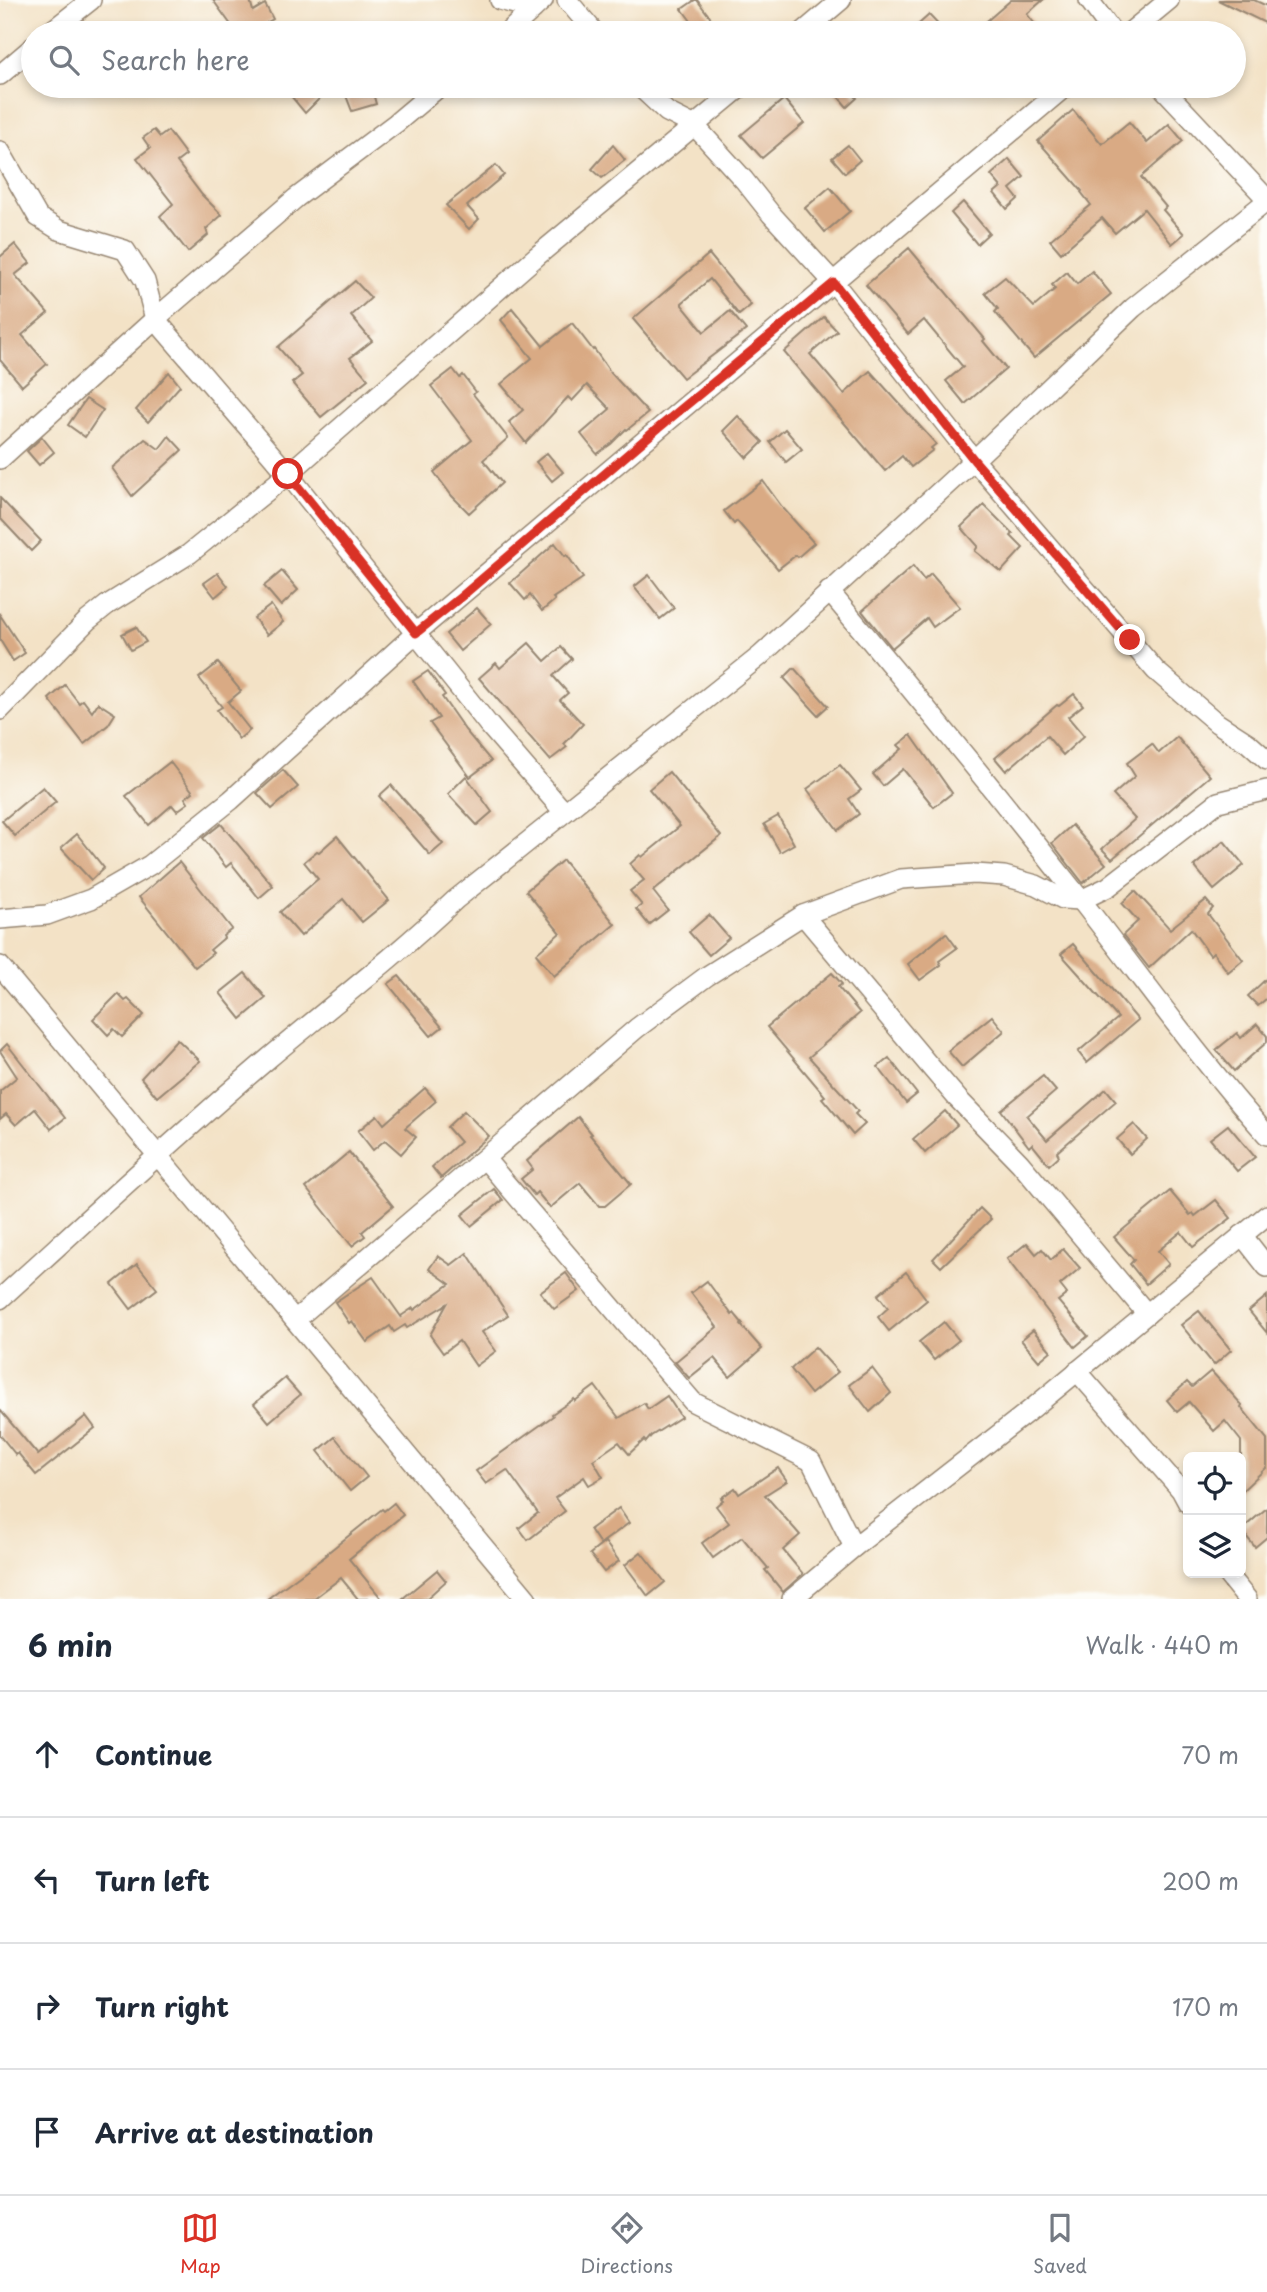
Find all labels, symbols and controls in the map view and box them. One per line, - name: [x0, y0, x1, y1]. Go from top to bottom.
- search box: [21, 21, 1246, 98]
- text: Search here: [101, 40, 250, 79]
- icon: search: [45, 41, 83, 79]
- route start: [272, 458, 303, 489]
- route end: [1114, 624, 1145, 655]
- map controls: [1183, 1452, 1246, 1578]
- button: locate: [1183, 1452, 1246, 1515]
- button: layers: [1183, 1515, 1246, 1578]
- text: 6 min: [28, 1622, 113, 1667]
- text: Walk · 440 m: [1086, 1627, 1239, 1662]
- icon: ahead: [28, 1735, 66, 1773]
- text: Continue: [95, 1735, 212, 1774]
- text: 70 m: [1181, 1737, 1239, 1772]
- icon: left: [28, 1861, 66, 1899]
- text: Turn left: [95, 1861, 210, 1900]
- text: 200 m: [1162, 1863, 1239, 1898]
- icon: right: [28, 1987, 66, 2025]
- text: Turn right: [95, 1987, 229, 2026]
- text: 170 m: [1172, 1989, 1239, 2024]
- icon: arrive: [28, 2113, 66, 2151]
- text: Arrive at destination: [95, 2113, 374, 2152]
- tab: Map: [180, 2209, 221, 2279]
- tab: Directions: [581, 2209, 673, 2279]
- tab: Saved: [1033, 2209, 1087, 2279]

